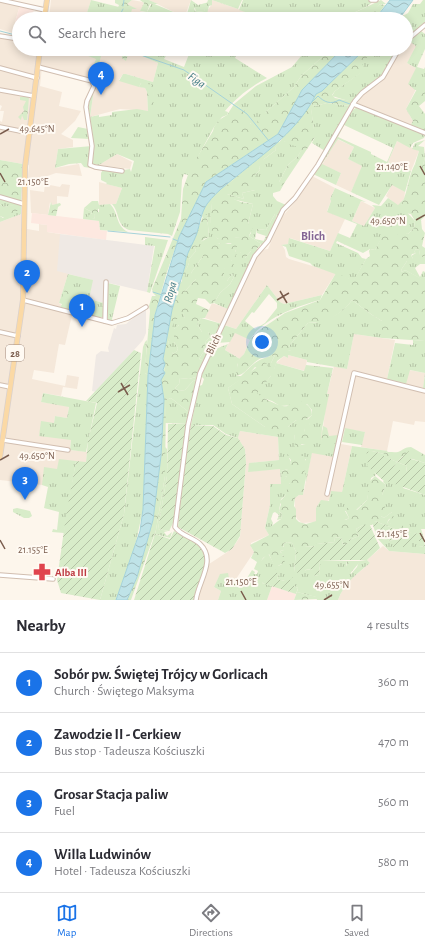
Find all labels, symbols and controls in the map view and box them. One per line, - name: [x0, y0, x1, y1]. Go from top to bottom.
- search box: [12, 12, 413, 56]
- icon: search: [26, 23, 48, 45]
- text: Search here: [58, 26, 126, 41]
- pin: 4: [88, 62, 114, 95]
- water label: Figa: [186, 70, 208, 90]
- text: 49.645°N: [19, 124, 55, 134]
- text: 21.140°E: [376, 162, 408, 172]
- text: 21.150°E: [18, 177, 49, 187]
- text: 49.650°N: [370, 216, 406, 226]
- district label: Blich: [301, 230, 325, 242]
- pin: 2: [14, 260, 40, 293]
- water label: Ropa: [161, 280, 180, 304]
- pin: 1: [69, 294, 95, 327]
- street label: Blich: [204, 332, 223, 356]
- your location: [252, 332, 272, 352]
- road number: 28: [6, 345, 24, 361]
- text: 49.650°N: [19, 451, 55, 461]
- pin: 3: [12, 467, 38, 500]
- text: 21.145°E: [377, 529, 407, 539]
- text: 21.155°E: [18, 545, 48, 555]
- pharmacy icon: Alba III: [32, 562, 52, 582]
- place label: Alba III: [55, 567, 87, 578]
- text: 21.150°E: [226, 577, 257, 587]
- text: 49.655°N: [315, 580, 349, 590]
- text: Nearby: [16, 617, 66, 634]
- text: 4 results: [367, 619, 409, 632]
- text: Sobór pw. Świętej Trójcy w Gorlicach: [54, 667, 268, 682]
- text: 1: [27, 676, 31, 689]
- text: 360 m: [378, 676, 409, 689]
- text: Church · Świętego Maksyma: [54, 685, 195, 698]
- text: Zawodzie II - Cerkiew: [54, 727, 181, 742]
- text: 2: [26, 736, 32, 749]
- text: 470 m: [378, 736, 409, 749]
- text: Bus stop · Tadeusza Kościuszki: [54, 745, 205, 758]
- text: Grosar Stacja paliw: [54, 787, 168, 802]
- text: 3: [26, 796, 32, 809]
- text: 560 m: [378, 796, 409, 809]
- text: Fuel: [54, 805, 75, 818]
- text: Willa Ludwinów: [54, 847, 151, 862]
- text: 4: [26, 856, 32, 869]
- text: 580 m: [378, 856, 409, 869]
- text: Hotel · Tadeusza Kościuszki: [54, 865, 191, 878]
- tab: Map: [56, 902, 78, 939]
- tab: Directions: [189, 902, 233, 939]
- tab: Saved: [344, 902, 369, 939]

